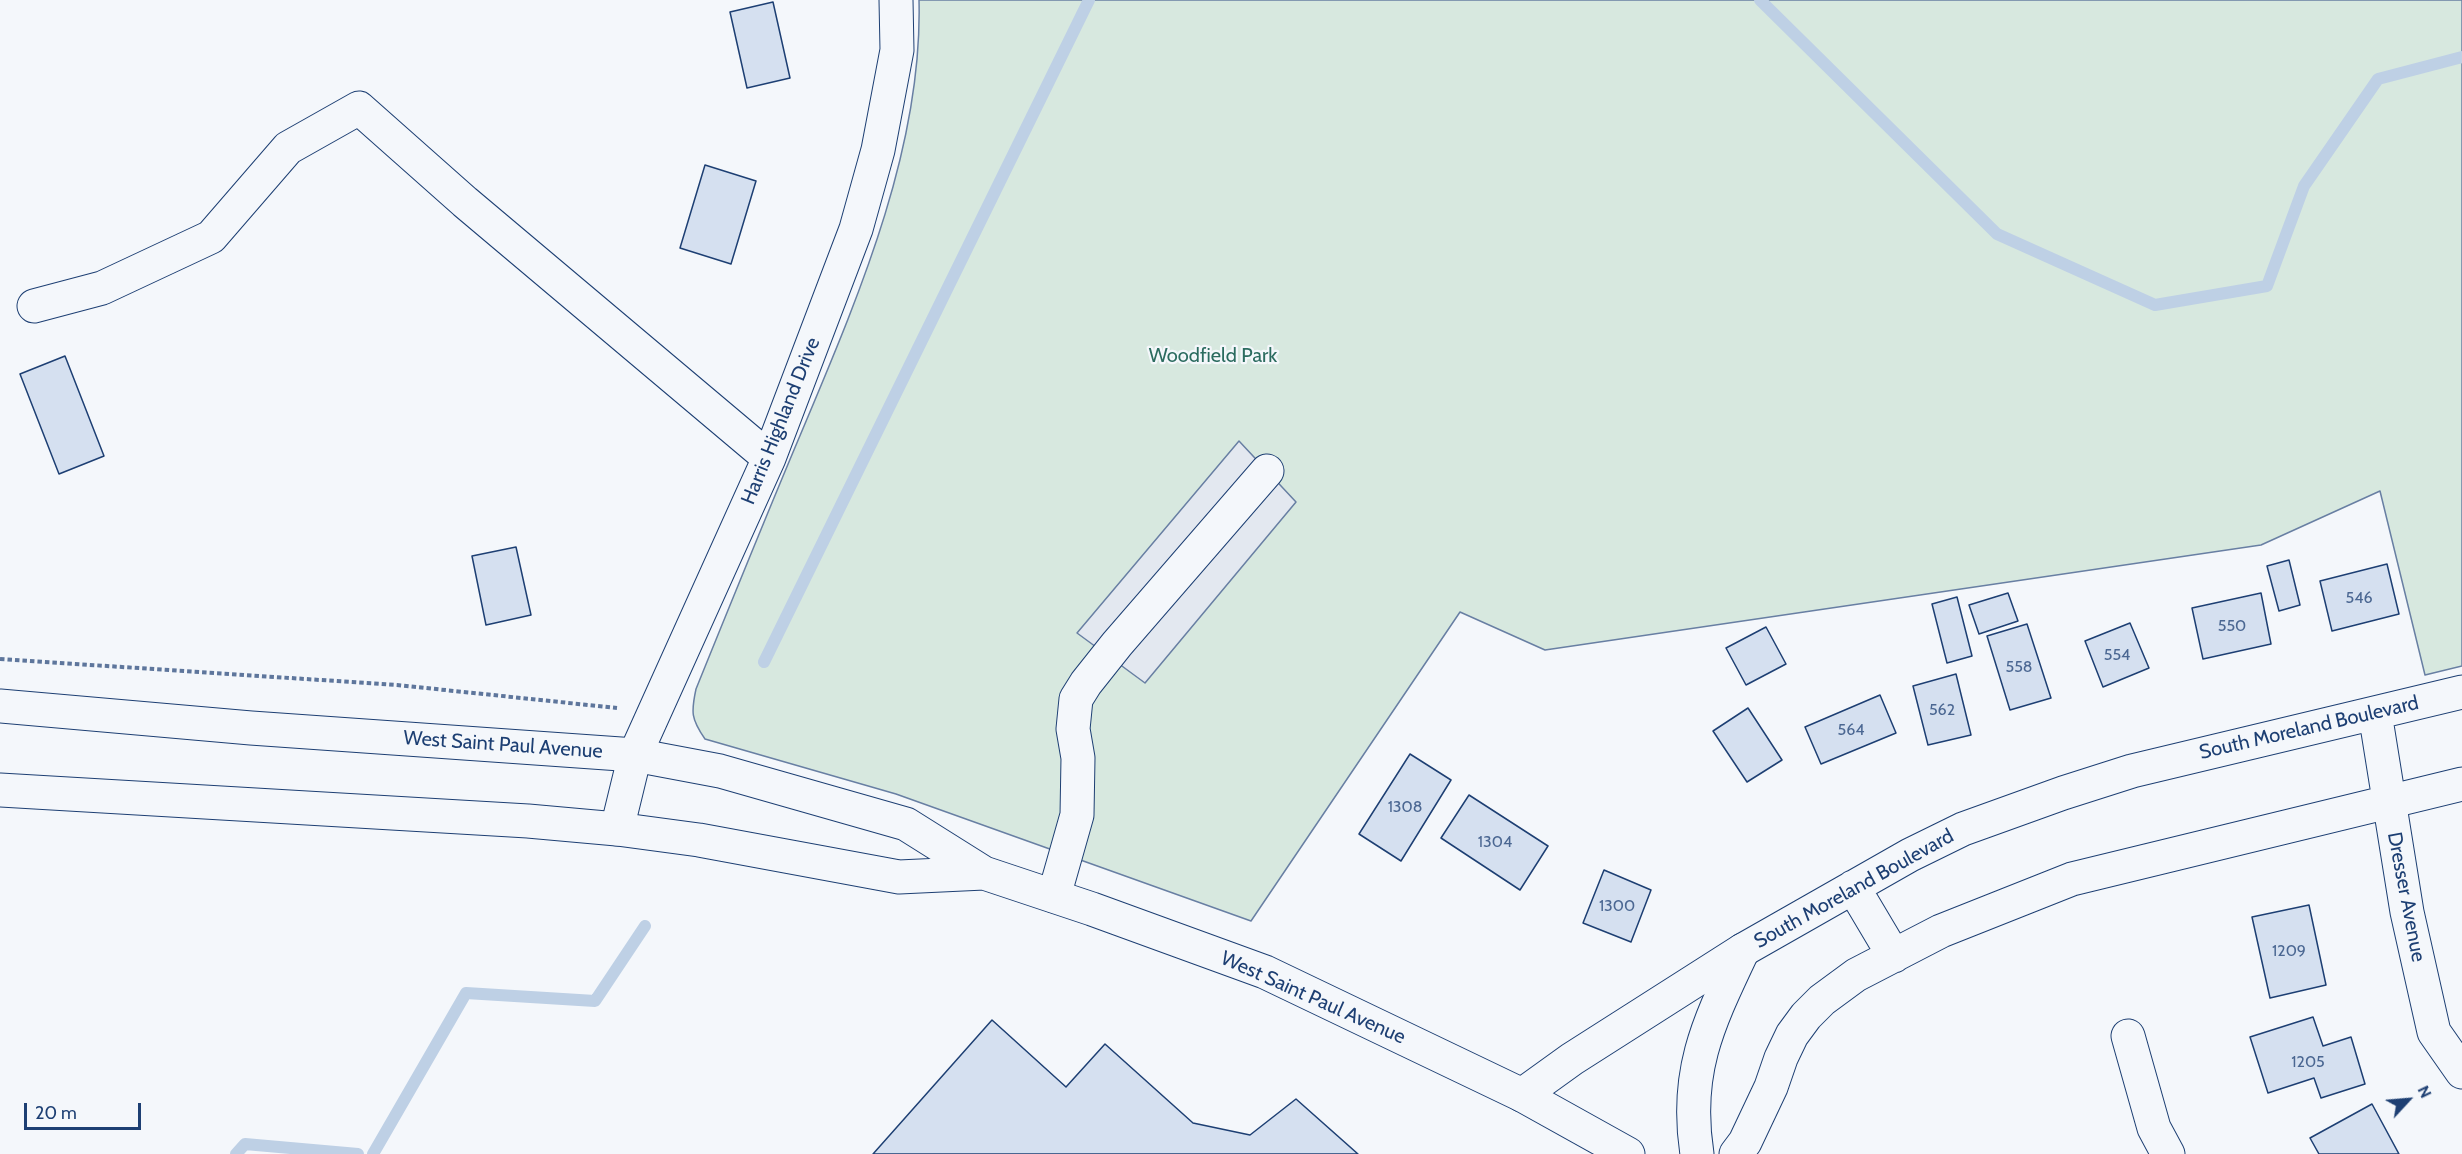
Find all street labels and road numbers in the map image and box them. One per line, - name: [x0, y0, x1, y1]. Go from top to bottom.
- street label: Harris Highland Drive: [737, 334, 825, 508]
- street label: South Moreland Boulevard: [2197, 691, 2421, 765]
- street label: West Saint Paul Avenue: [403, 726, 603, 764]
- street label: South Moreland Boulevard: [1750, 824, 1958, 954]
- street label: Dresser Avenue: [2382, 830, 2430, 964]
- street label: West Saint Paul Avenue: [1217, 946, 1409, 1050]

